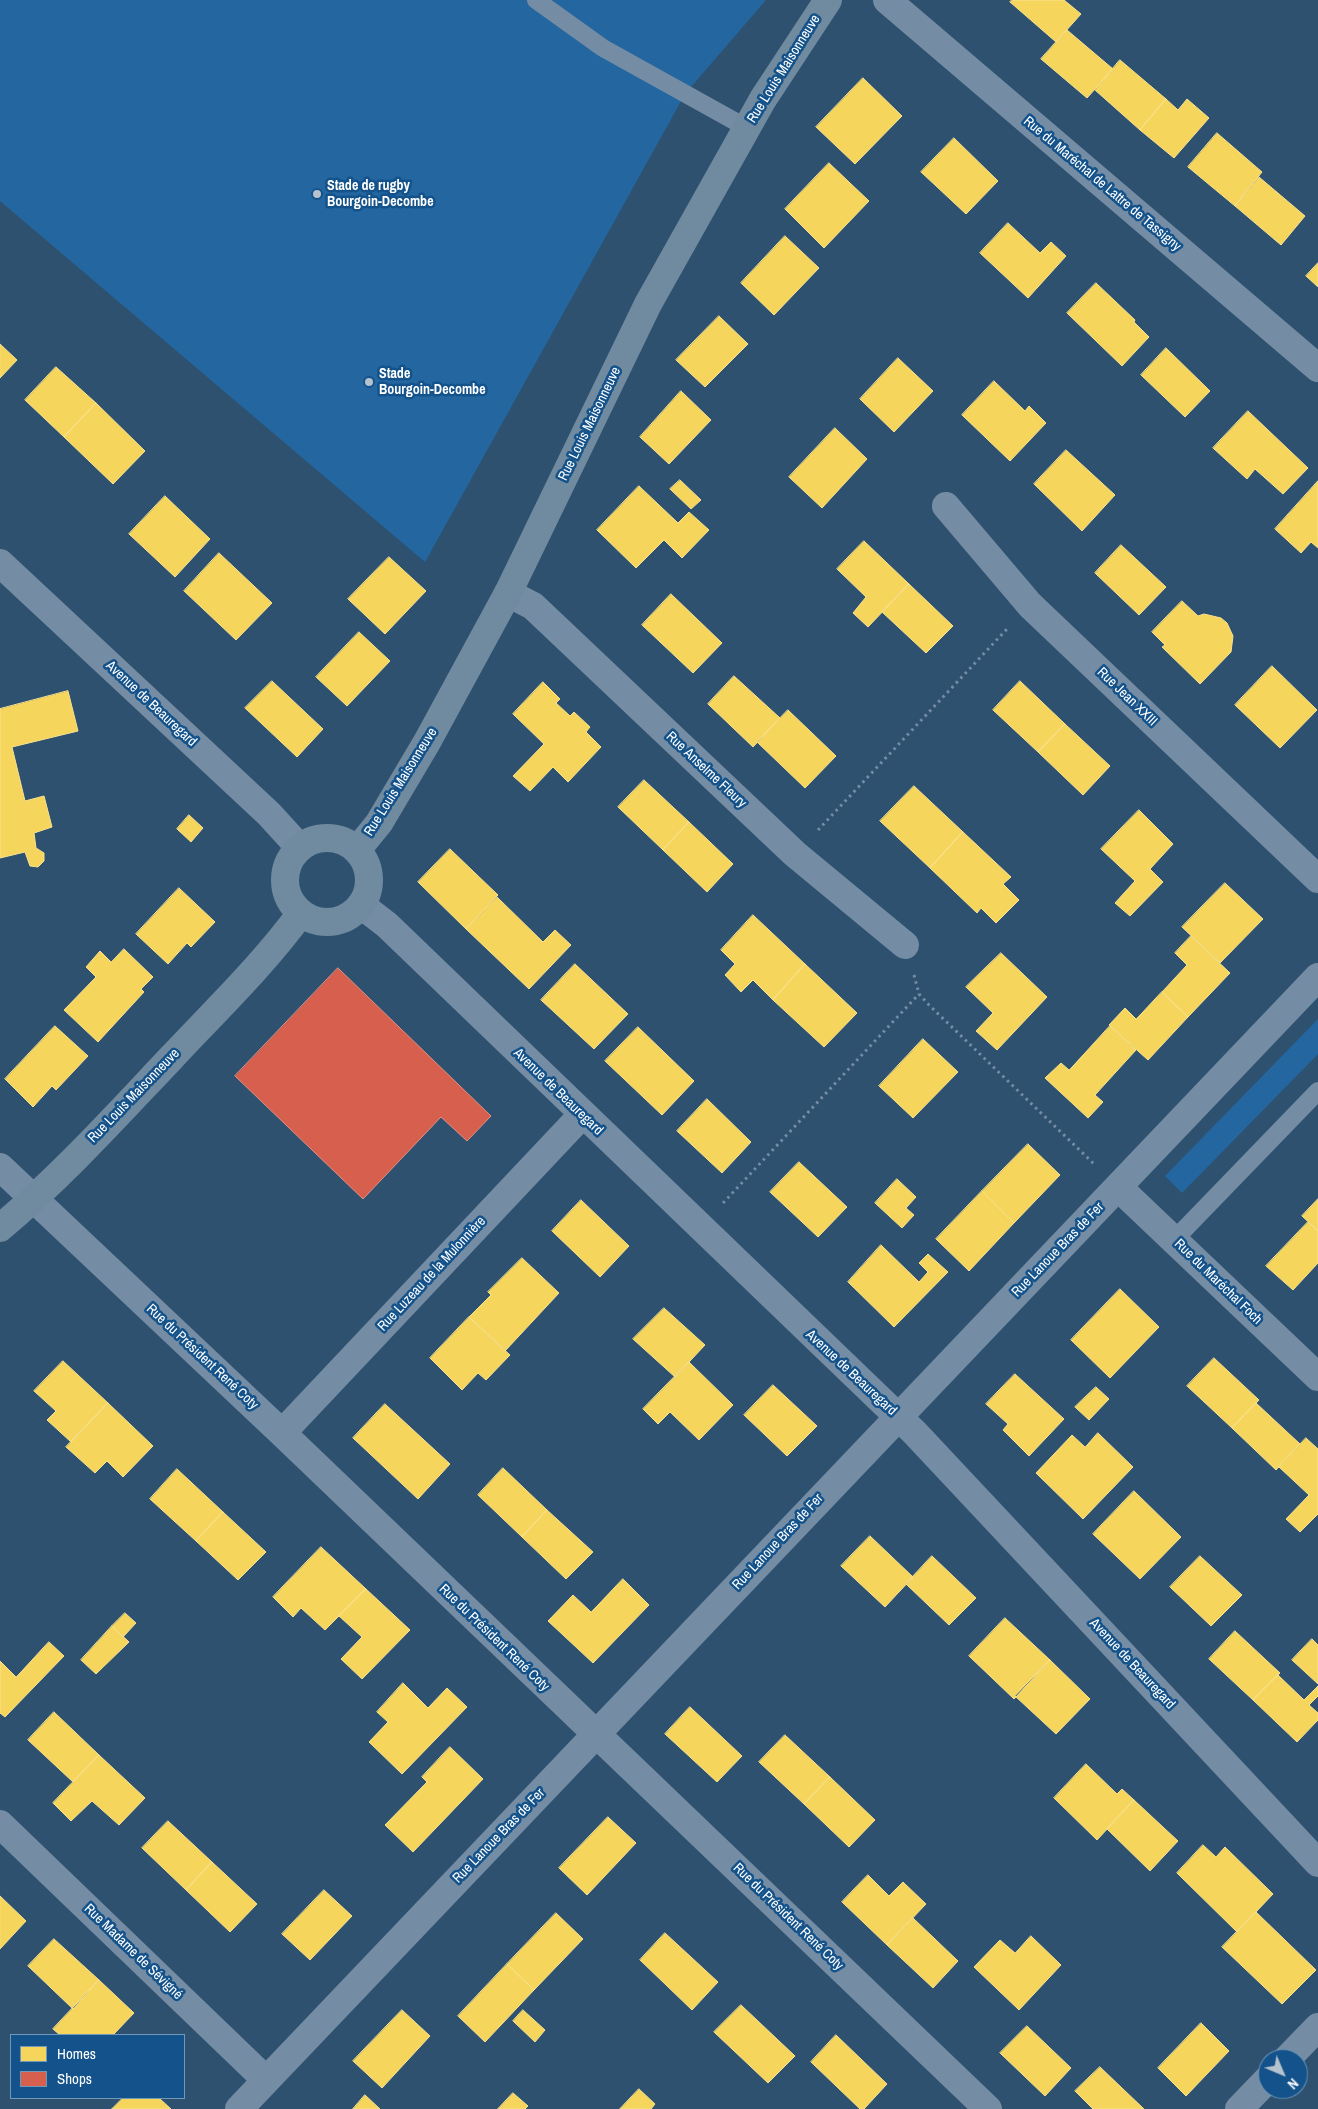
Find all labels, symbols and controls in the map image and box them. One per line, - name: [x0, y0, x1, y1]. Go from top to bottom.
- street label: Rue Louis Maisonneuve: [744, 12, 824, 126]
- street label: Rue du Maréchal de Lattre de Tassigny: [1020, 113, 1184, 255]
- place label: Stade de rugby Bourgoin-Decombe: [327, 178, 434, 210]
- marker: Stade de rugby Bourgoin-Decombe: [311, 188, 323, 200]
- street label: Rue Louis Maisonneuve: [555, 364, 625, 484]
- place label: Stade Bourgoin-Decombe: [379, 366, 486, 398]
- marker: Stade Bourgoin-Decombe: [363, 376, 375, 388]
- street label: Avenue de Beauregard: [102, 658, 200, 750]
- street label: Rue Jean XXIII: [1093, 664, 1161, 730]
- street label: Rue Louis Maisonneuve: [361, 725, 441, 839]
- street label: Rue Anselme Fleury: [662, 728, 750, 812]
- street label: Rue Louis Maisonneuve: [85, 1045, 183, 1147]
- street label: Avenue de Beauregard: [510, 1045, 606, 1139]
- street label: Rue Lanoue Bras de Fer: [1008, 1199, 1108, 1301]
- street label: Rue Luzeau de la Mulonnière: [374, 1213, 490, 1335]
- street label: Rue du Maréchal Foch: [1171, 1236, 1265, 1328]
- street label: Rue du Président René Coty: [143, 1301, 261, 1413]
- street label: Avenue de Beauregard: [802, 1327, 900, 1419]
- street label: Rue Lanoue Bras de Fer: [729, 1491, 827, 1593]
- street label: Rue du Président René Coty: [435, 1581, 553, 1695]
- street label: Avenue de Beauregard: [1086, 1615, 1178, 1713]
- street label: Rue Lanoue Bras de Fer: [449, 1785, 549, 1887]
- street label: Rue du Président René Coty: [729, 1860, 847, 1974]
- street label: Rue Madame de Sévigné: [80, 1901, 186, 2003]
- legend: [10, 2034, 185, 2099]
- text: Homes: [57, 2043, 96, 2064]
- north arrow: [1258, 2049, 1308, 2099]
- text: Shops: [57, 2068, 92, 2089]
- text: N: [1284, 2075, 1302, 2093]

